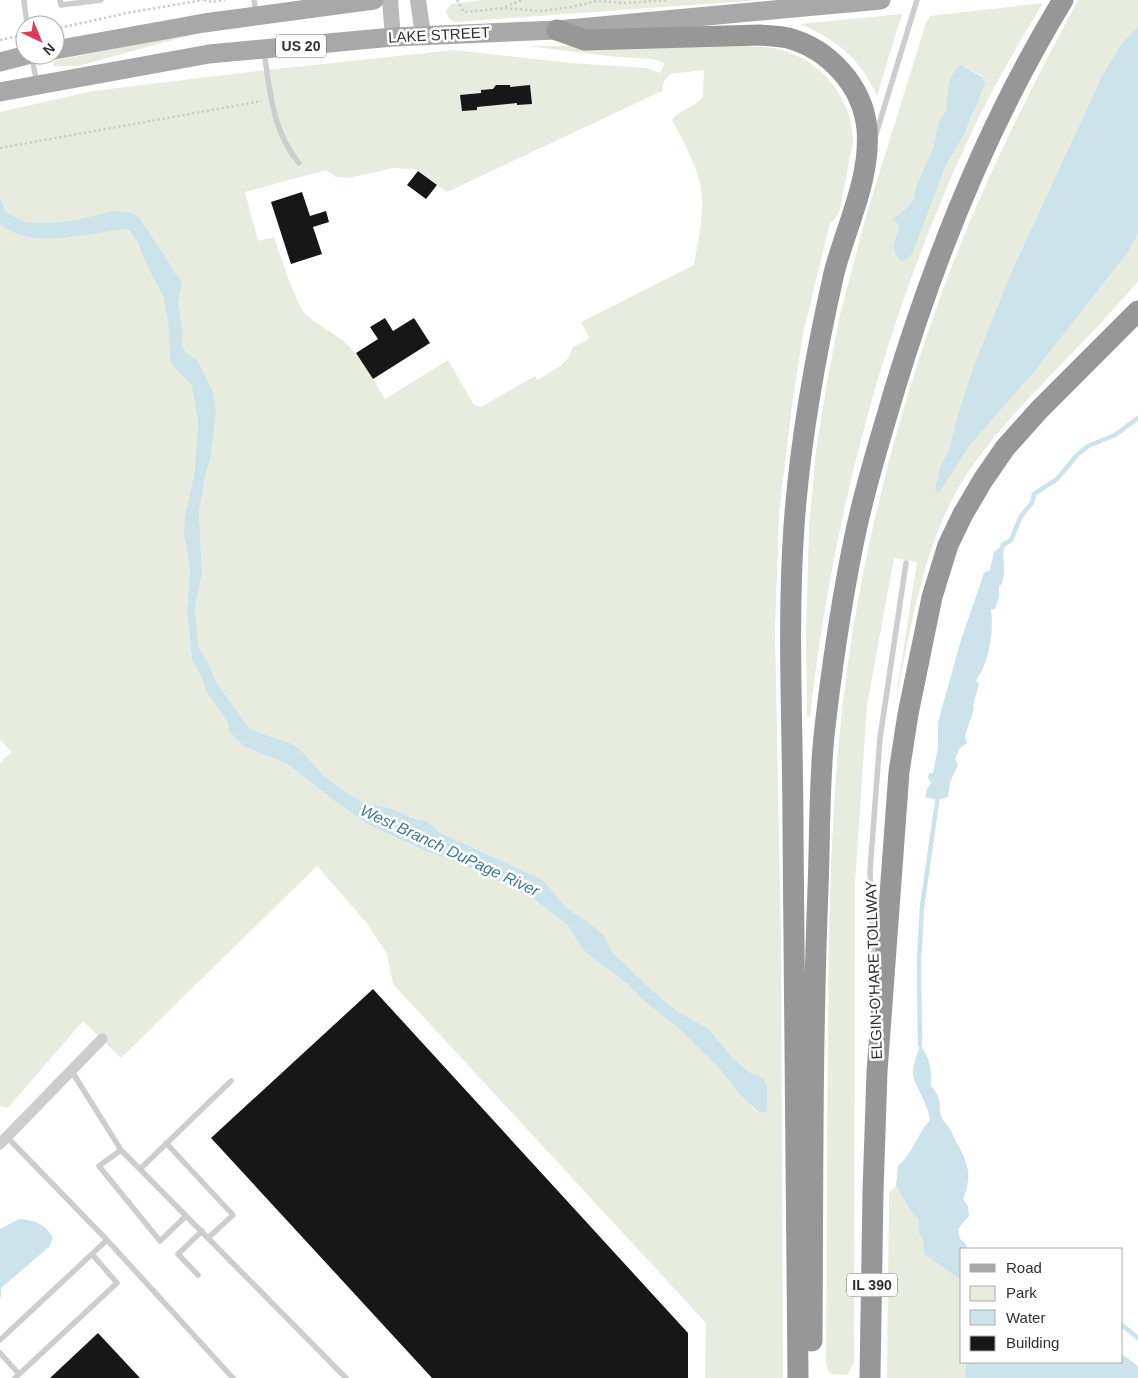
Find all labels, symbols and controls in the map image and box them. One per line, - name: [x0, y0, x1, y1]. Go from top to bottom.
- north arrow: [15, 15, 65, 65]
- street label: LAKE STREET: [388, 23, 490, 46]
- road number: US 20: [276, 34, 326, 58]
- text: N: [40, 40, 58, 59]
- water label: West Branch DuPage River: [358, 801, 543, 900]
- street label: ELGIN-O'HARE TOLLWAY: [862, 880, 885, 1060]
- legend: [960, 1248, 1123, 1363]
- text: Road: [1006, 1259, 1042, 1276]
- road number: IL 390: [847, 1274, 897, 1296]
- text: Park: [1006, 1284, 1037, 1301]
- text: Water: [1006, 1309, 1045, 1326]
- text: Building: [1006, 1334, 1059, 1351]

